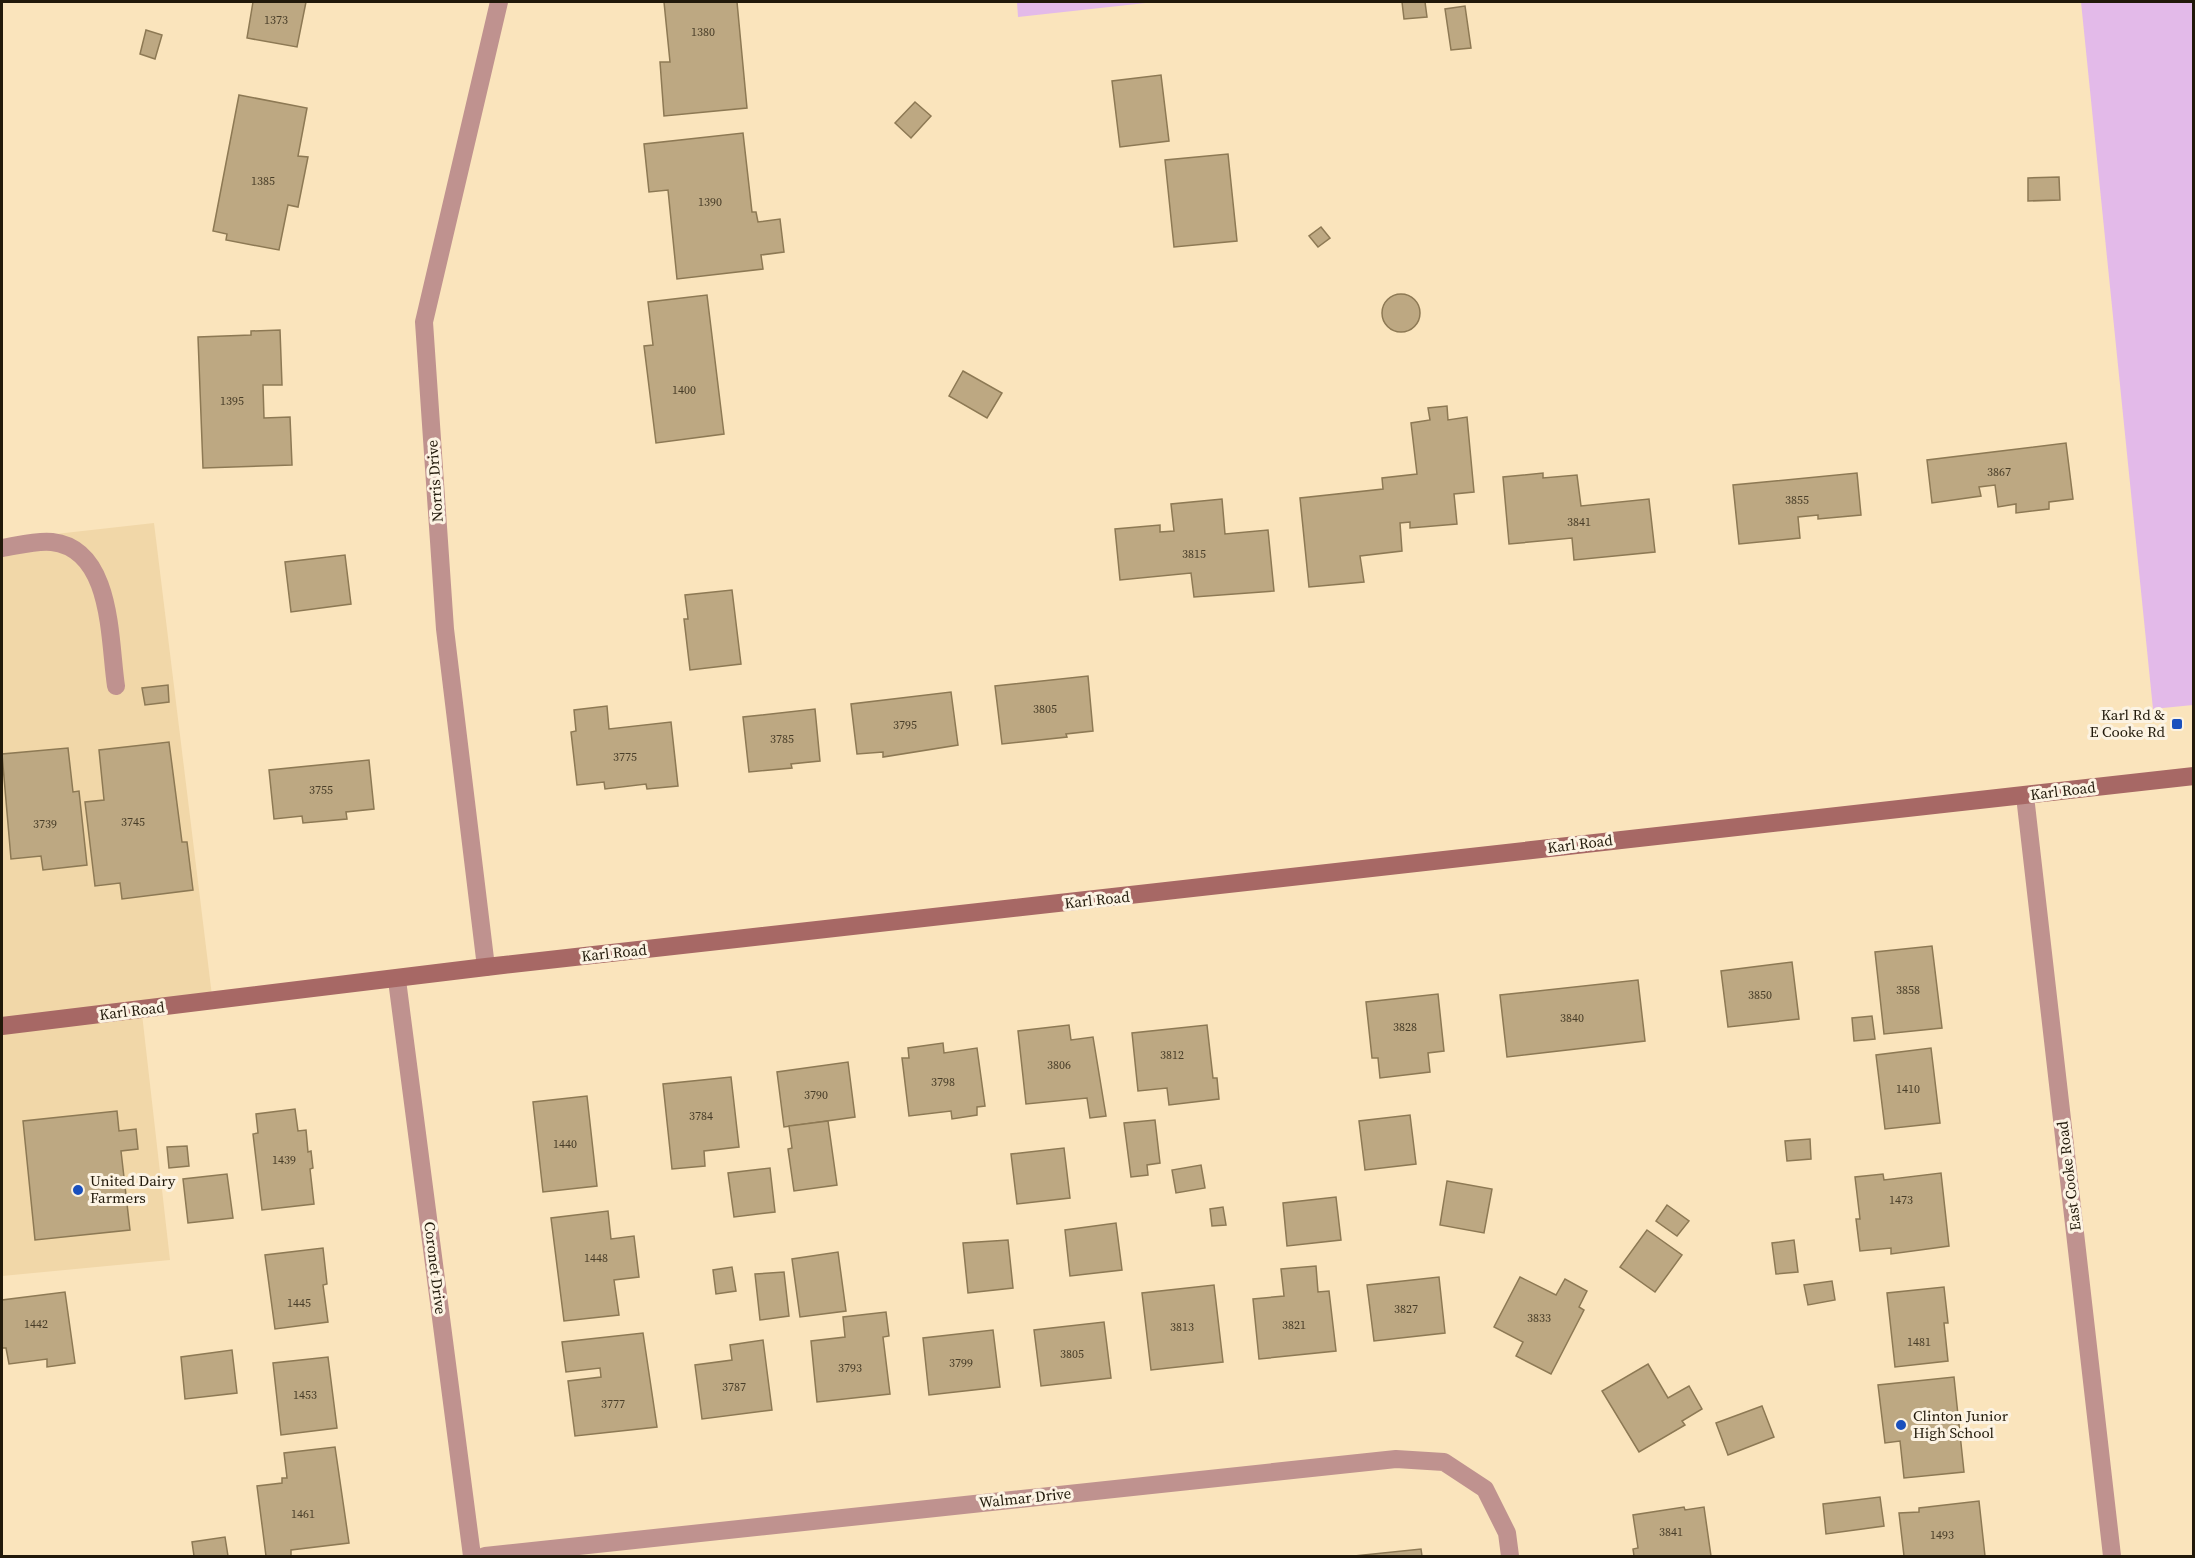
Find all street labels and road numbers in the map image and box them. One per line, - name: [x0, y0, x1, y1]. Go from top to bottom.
- street label: Norris Drive: [421, 439, 448, 523]
- street label: Karl Road: [2029, 776, 2097, 805]
- street label: Karl Road: [1546, 829, 1614, 858]
- street label: Karl Road: [1063, 886, 1131, 913]
- street label: Karl Road: [580, 939, 648, 966]
- street label: Karl Road: [98, 996, 166, 1025]
- street label: East Cooke Road: [2051, 1120, 2086, 1232]
- street label: Coronet Drive: [419, 1220, 452, 1316]
- street label: Walmar Drive: [978, 1482, 1072, 1513]

